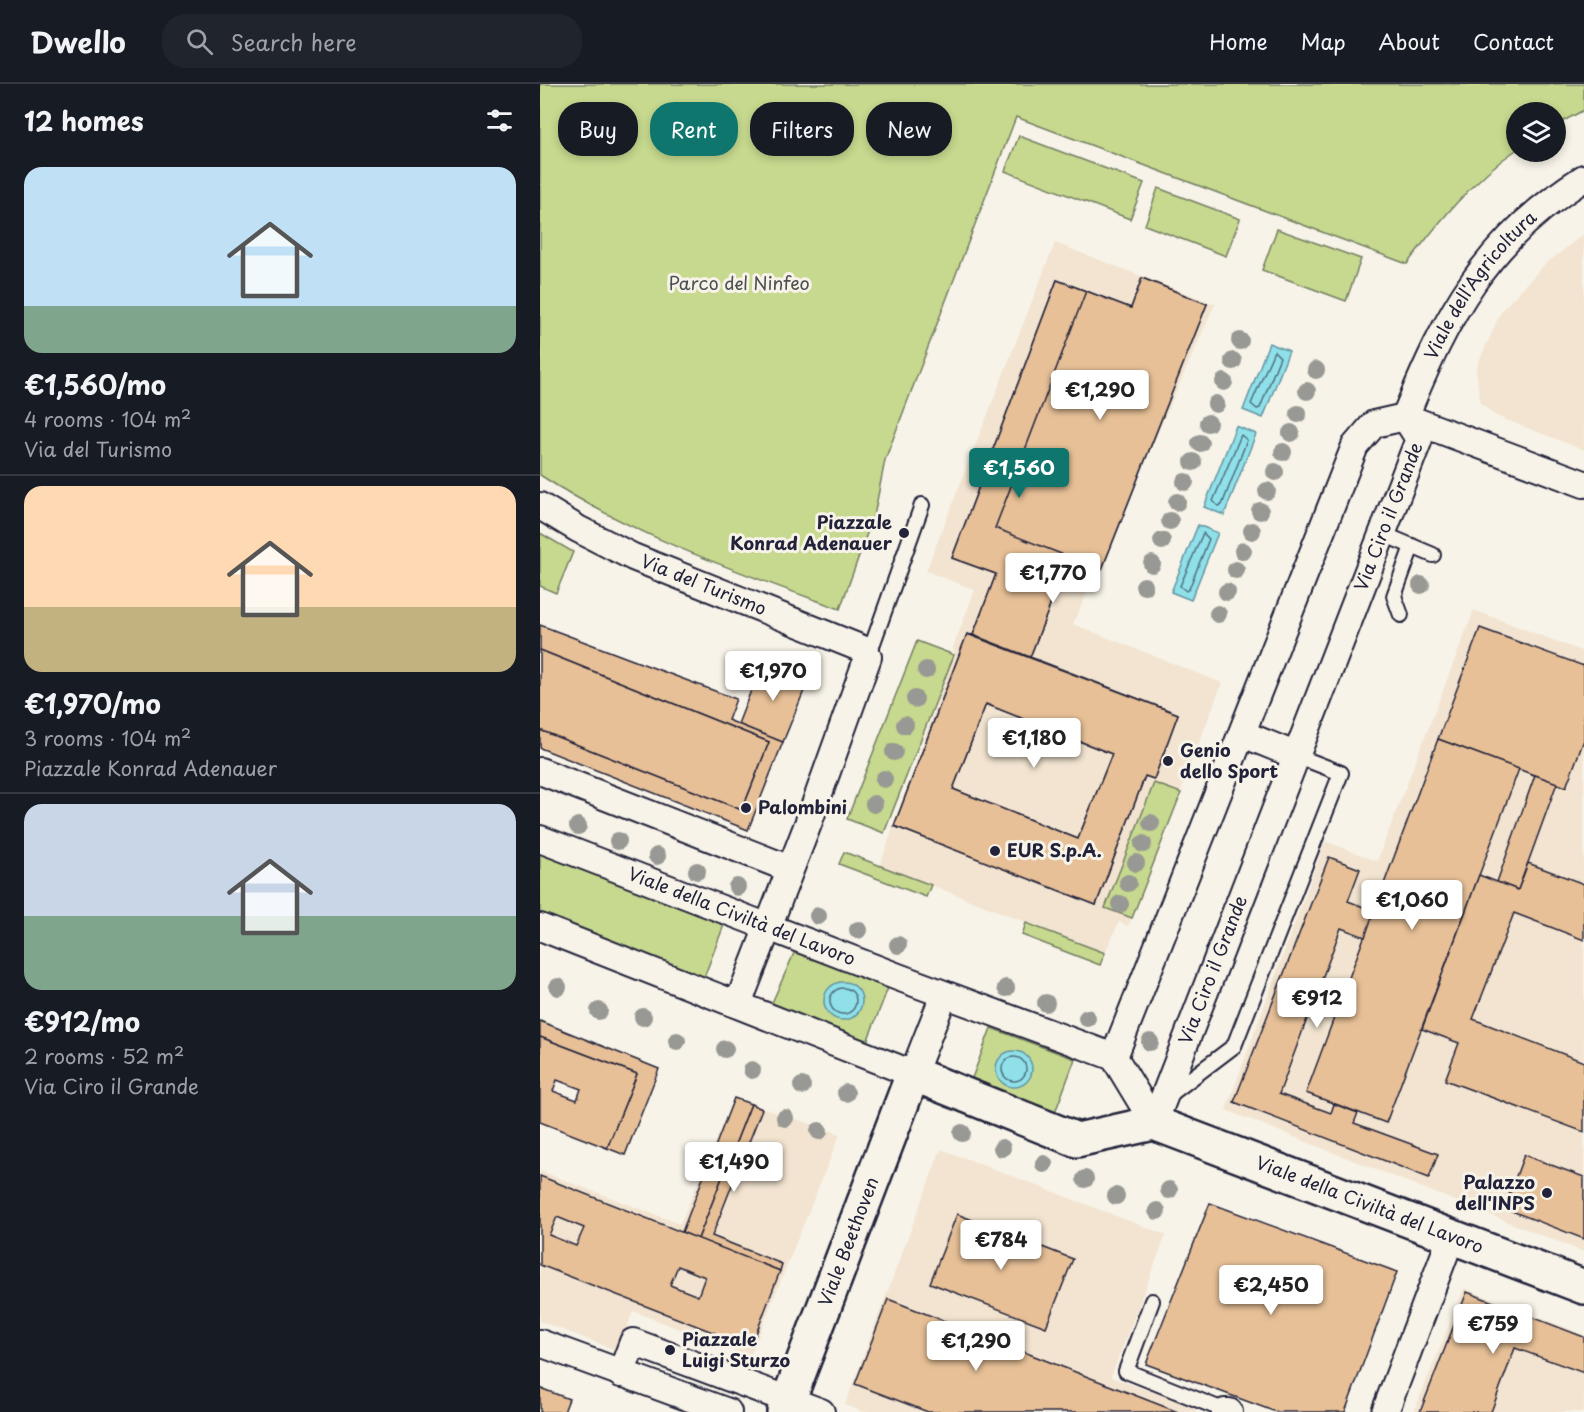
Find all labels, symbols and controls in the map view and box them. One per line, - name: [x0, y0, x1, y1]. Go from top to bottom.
- search box: [162, 14, 582, 68]
- text: Dwello: [30, 20, 126, 63]
- icon: search: [183, 25, 216, 58]
- text: Search here: [231, 25, 357, 58]
- text: Home: [1209, 25, 1268, 57]
- text: Map: [1301, 25, 1346, 57]
- text: About: [1379, 25, 1440, 57]
- text: Contact: [1473, 25, 1554, 57]
- text: 12 homes: [24, 101, 144, 140]
- chip: Buy: [558, 102, 638, 156]
- chip: Rent: [650, 102, 738, 156]
- chip: Filters: [750, 102, 854, 156]
- chip: New: [866, 102, 952, 156]
- map controls: [1506, 102, 1566, 162]
- button: layers: [1506, 102, 1566, 162]
- icon: filters: [483, 104, 516, 137]
- street label: Viale dell'Agricoltura: [1417, 203, 1542, 364]
- icon: home: [216, 206, 324, 314]
- park label: Parco del Ninfeo: [668, 269, 810, 296]
- text: €1,560/mo: [24, 365, 166, 404]
- pin: €1,290: [1051, 370, 1149, 421]
- text: €1,290: [1065, 374, 1135, 404]
- text: 4 rooms · 104 m²: [24, 404, 191, 434]
- text: Via del Turismo: [24, 434, 172, 464]
- street label: Via Ciro il Grande: [1346, 438, 1429, 595]
- pin: €1,560: [970, 448, 1068, 499]
- text: €1,560: [983, 452, 1055, 482]
- place label: Piazzale Konrad Adenauer: [730, 508, 893, 556]
- icon: home: [216, 525, 324, 633]
- marker: Piazzale Konrad Adenauer: [897, 526, 911, 540]
- street label: Via del Turismo: [637, 546, 771, 621]
- pin: €1,770: [1004, 553, 1102, 604]
- text: €1,770: [1019, 557, 1087, 587]
- pin: €1,970: [724, 651, 822, 702]
- text: €1,970: [739, 655, 807, 685]
- text: €1,970/mo: [24, 684, 161, 723]
- pin: €1,180: [985, 718, 1083, 769]
- text: €1,180: [1002, 722, 1066, 752]
- text: 3 rooms · 104 m²: [24, 723, 191, 753]
- place label: Genio dello Sport: [1180, 736, 1279, 784]
- text: Piazzale Konrad Adenauer: [24, 753, 277, 783]
- marker: Genio dello Sport: [1161, 754, 1175, 768]
- place label: Palombini: [758, 793, 847, 820]
- marker: Palombini: [739, 801, 753, 815]
- place label: EUR S.p.A.: [1007, 836, 1102, 863]
- icon: home: [216, 843, 324, 951]
- marker: EUR S.p.A.: [988, 844, 1002, 858]
- street label: Viale della Civiltà del Lavoro: [624, 859, 860, 971]
- pin: €1,060: [1363, 880, 1461, 931]
- text: €1,060: [1375, 884, 1449, 914]
- street label: Via Ciro il Grande: [1171, 891, 1253, 1048]
- pin: €912: [1281, 978, 1353, 1029]
- text: €912: [1291, 982, 1343, 1012]
- text: €912/mo: [24, 1002, 140, 1041]
- text: 2 rooms · 52 m²: [24, 1041, 184, 1071]
- text: Via Ciro il Grande: [24, 1071, 199, 1101]
- pin: €1,490: [685, 1142, 783, 1193]
- text: €1,490: [699, 1146, 769, 1176]
- street label: Viale della Civiltà del Lavoro: [1252, 1148, 1488, 1259]
- place label: Palazzo dell'INPS: [1455, 1168, 1535, 1216]
- street label: Viale Beethoven: [810, 1173, 885, 1310]
- marker: Palazzo dell'INPS: [1540, 1186, 1554, 1200]
- pin: €784: [965, 1220, 1037, 1271]
- text: €784: [974, 1224, 1028, 1254]
- pin: €2,450: [1222, 1265, 1320, 1316]
- text: €2,450: [1233, 1269, 1309, 1299]
- pin: €759: [1457, 1304, 1529, 1355]
- text: €759: [1467, 1308, 1519, 1338]
- pin: €1,290: [927, 1321, 1025, 1372]
- place label: Piazzale Luigi Sturzo: [682, 1325, 791, 1373]
- text: €1,290: [941, 1325, 1011, 1355]
- marker: Piazzale Luigi Sturzo: [663, 1343, 677, 1357]

